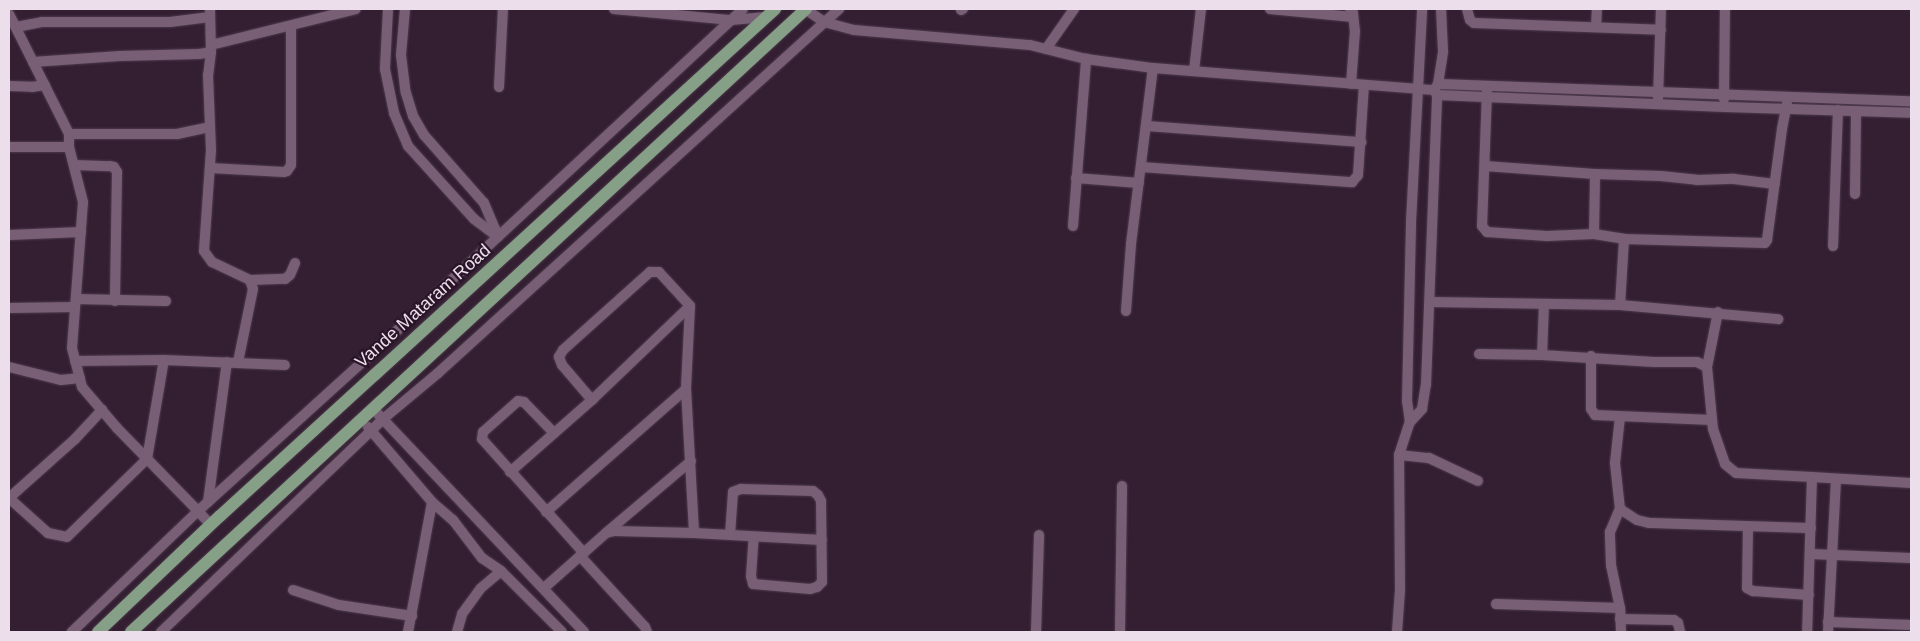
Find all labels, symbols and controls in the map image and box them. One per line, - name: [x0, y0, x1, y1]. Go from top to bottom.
- street label: Vande Mataram Road: [351, 240, 495, 372]

